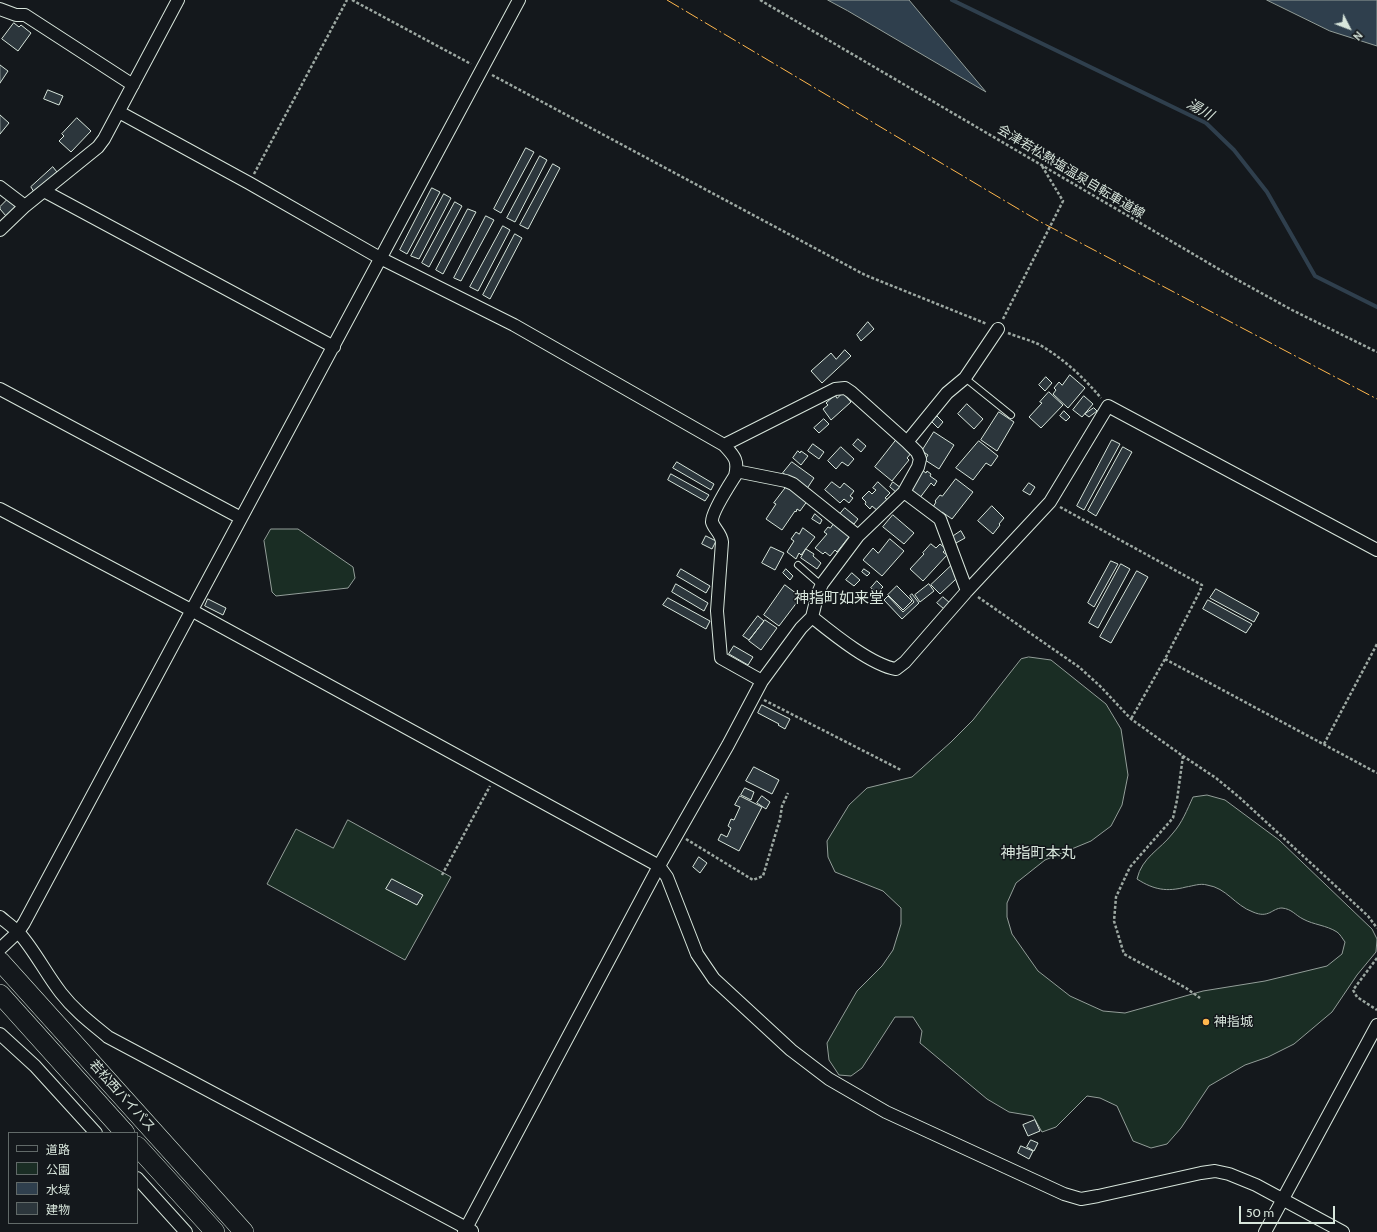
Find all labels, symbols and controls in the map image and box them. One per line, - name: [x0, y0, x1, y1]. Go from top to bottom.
- north arrow: [1329, 8, 1369, 48]
- text: N: [1350, 28, 1366, 44]
- water label: 湯川: [1184, 96, 1216, 124]
- street label: 会津若松熱塩温泉自転車道線: [995, 122, 1147, 222]
- district label: 神指町如来堂: [794, 590, 884, 608]
- district label: 神指町本丸: [1001, 845, 1075, 863]
- place label: 神指城: [1214, 1014, 1253, 1030]
- marker: 神指城: [1201, 1017, 1211, 1027]
- street label: 若松西バイパス: [86, 1057, 158, 1135]
- legend: [8, 1132, 138, 1224]
- text: 道路: [46, 1142, 70, 1157]
- text: 公園: [46, 1162, 70, 1177]
- text: 水域: [46, 1182, 70, 1197]
- scale bar: [1241, 1198, 1337, 1224]
- text: 建物: [46, 1202, 70, 1217]
- text: 50 m: [1246, 1205, 1274, 1220]

